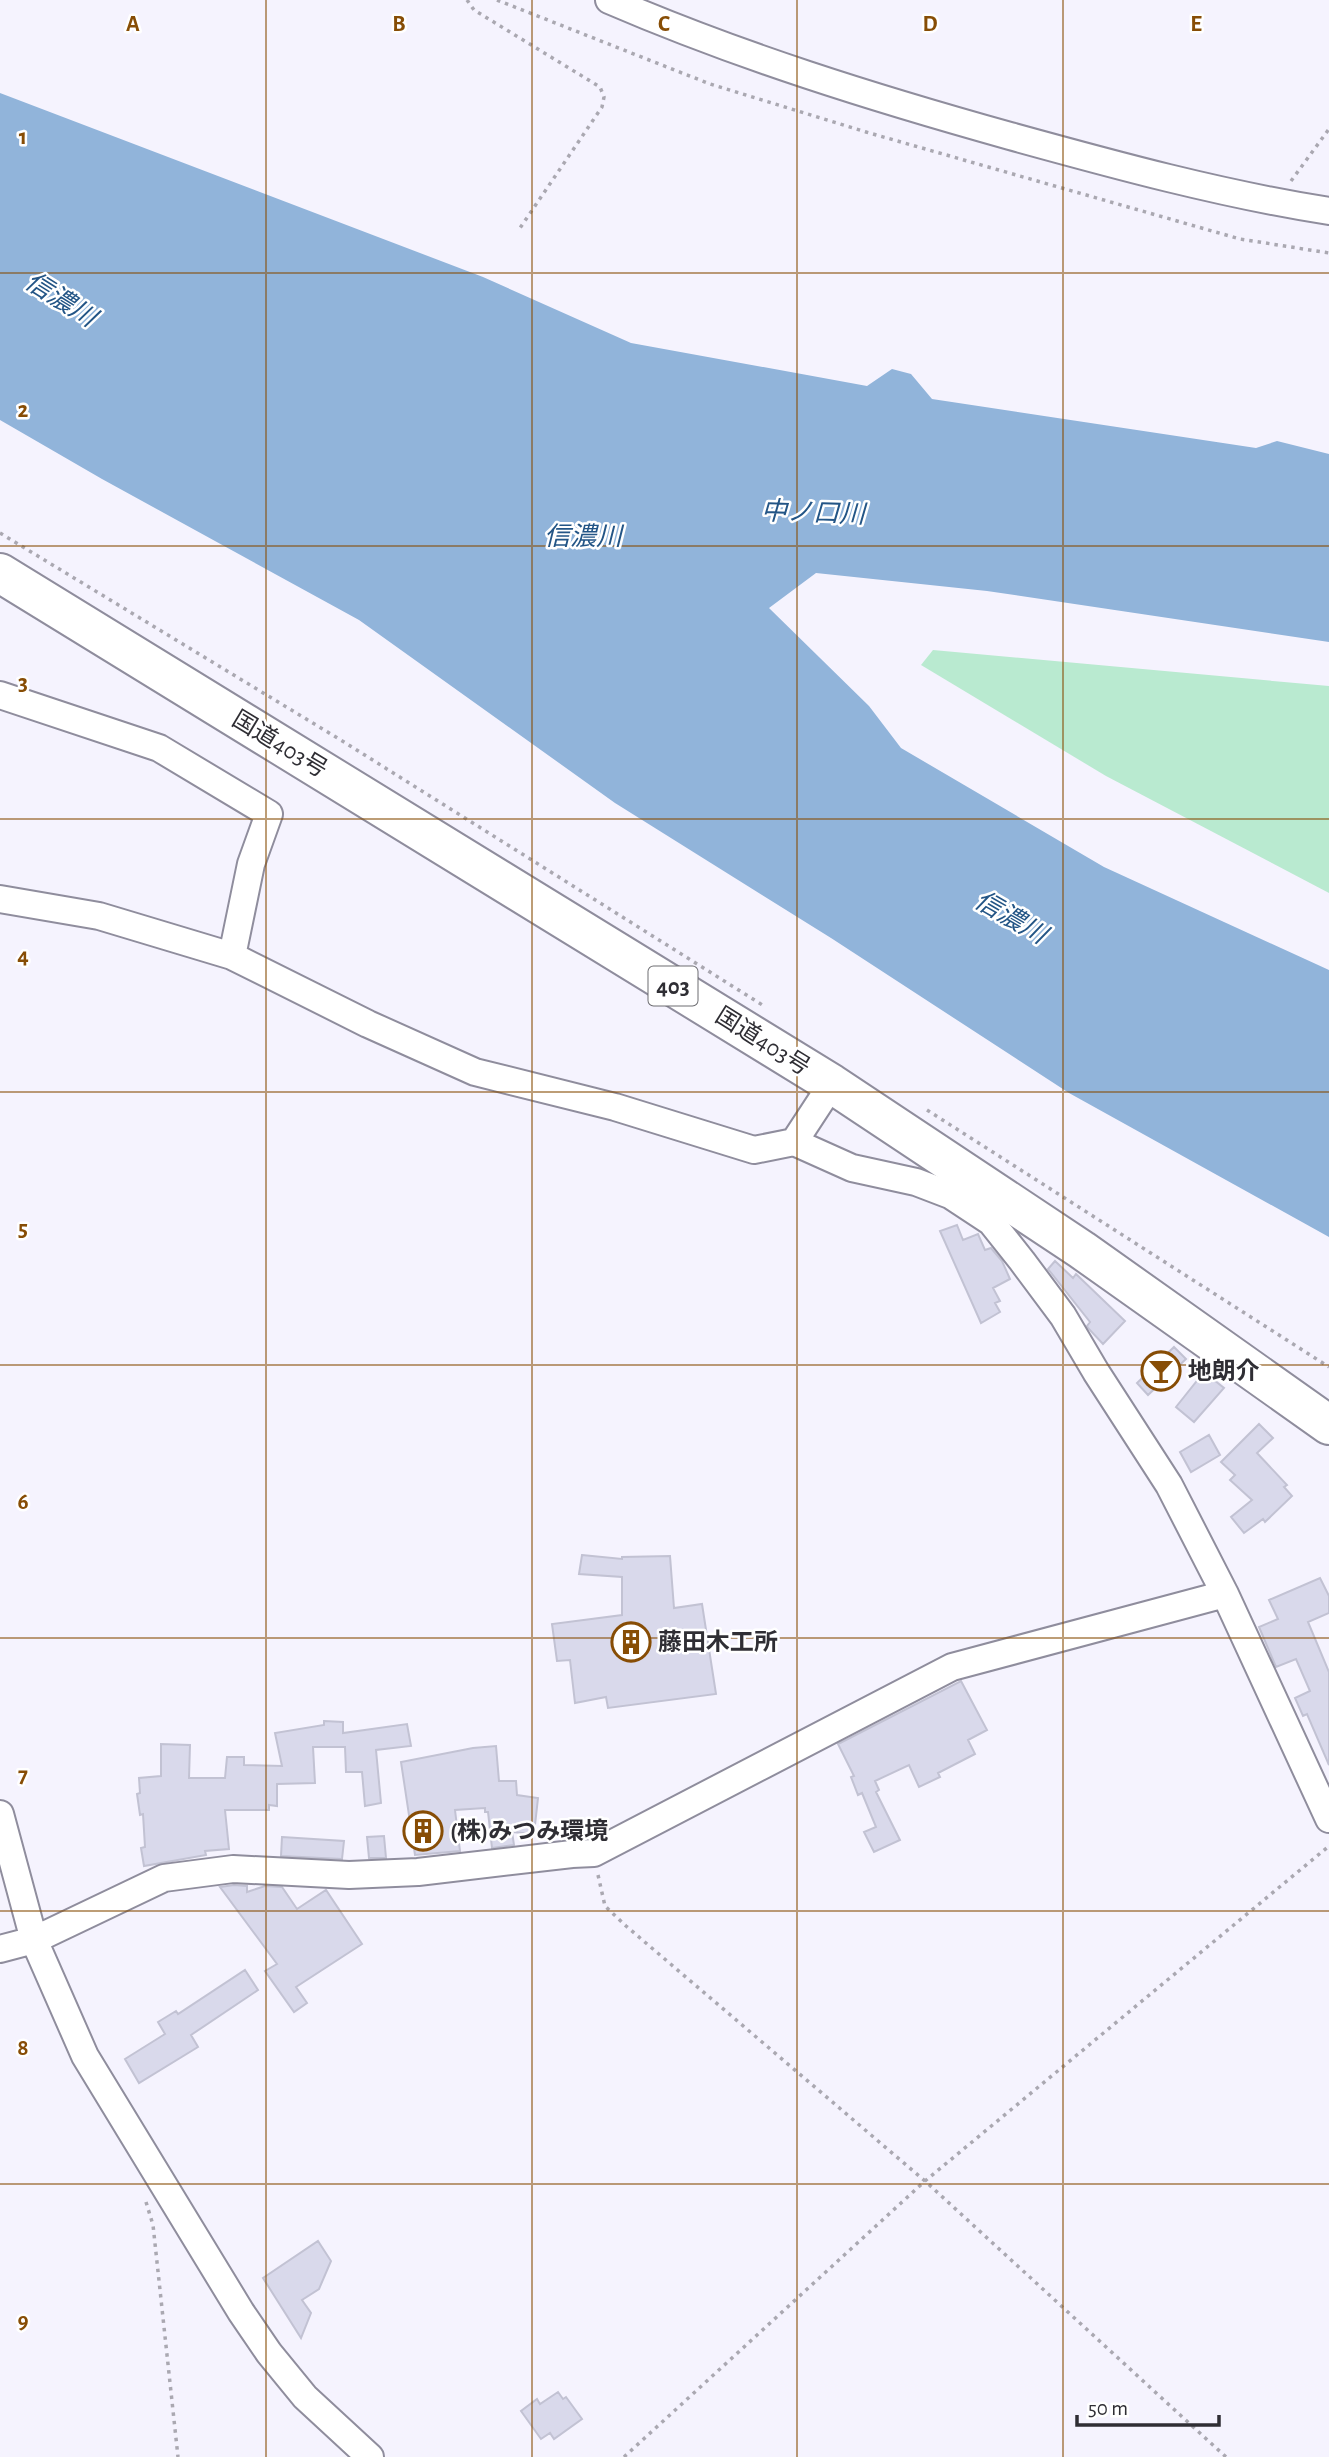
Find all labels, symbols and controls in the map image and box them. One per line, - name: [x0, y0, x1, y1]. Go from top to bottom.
- text: A: [126, 13, 140, 36]
- text: B: [392, 13, 406, 36]
- text: C: [658, 13, 670, 36]
- text: D: [922, 13, 938, 36]
- text: E: [1190, 13, 1202, 36]
- text: 1: [19, 126, 27, 149]
- water label: 信濃川: [21, 267, 104, 333]
- text: 2: [18, 399, 29, 422]
- water label: 中ノ口川: [761, 497, 868, 528]
- water label: 信濃川: [544, 523, 625, 550]
- text: 3: [18, 672, 28, 695]
- street label: 国道403号: [228, 706, 332, 782]
- water label: 信濃川: [970, 886, 1054, 950]
- text: 4: [17, 945, 29, 968]
- road number: 403: [648, 967, 698, 1006]
- street label: 国道403号: [711, 1002, 815, 1080]
- text: 5: [18, 1218, 28, 1241]
- bar icon: 地朗介: [1140, 1350, 1182, 1392]
- place label: 地朗介: [1188, 1358, 1260, 1384]
- text: 6: [17, 1491, 29, 1514]
- building icon: 藤田木工所: [610, 1621, 652, 1663]
- place label: 藤田木工所: [658, 1629, 778, 1655]
- text: 7: [18, 1764, 28, 1787]
- building icon: (株)みつみ環境: [402, 1810, 444, 1852]
- place label: (株)みつみ環境: [450, 1818, 608, 1844]
- text: 8: [17, 2037, 29, 2060]
- text: 9: [17, 2310, 29, 2333]
- scale bar: [1077, 2384, 1219, 2428]
- text: 50 m: [1088, 2398, 1128, 2419]

